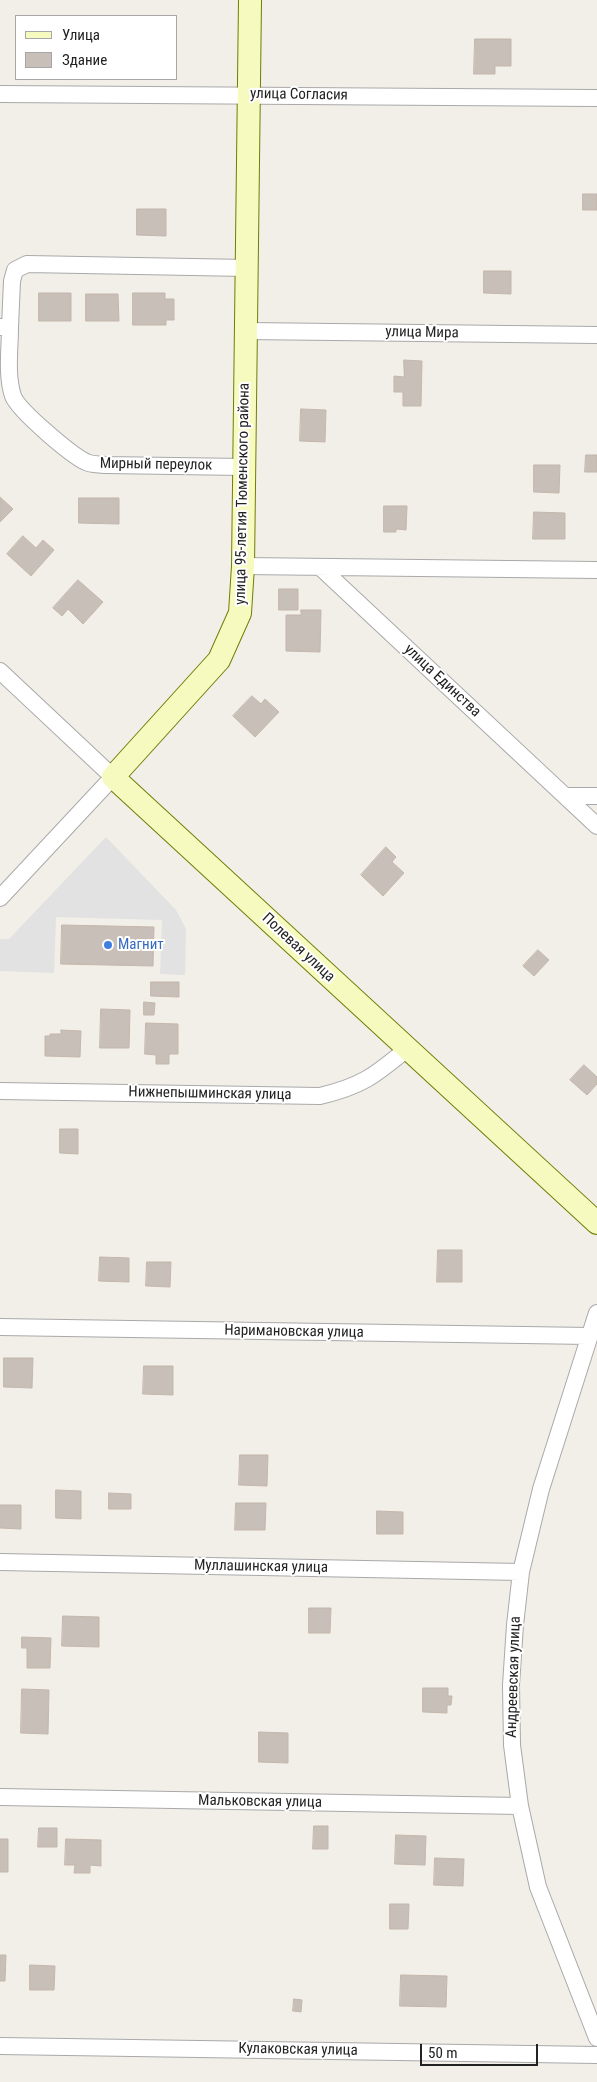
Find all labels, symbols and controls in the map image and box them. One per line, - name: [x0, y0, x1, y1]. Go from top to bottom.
- legend: [15, 15, 178, 80]
- text: Улица: [62, 26, 100, 44]
- text: Здание: [62, 51, 107, 69]
- street label: улица Согласия: [250, 85, 348, 105]
- street label: улица Мира: [385, 323, 459, 343]
- street label: улица 95-летия Тюменского района: [232, 383, 254, 605]
- street label: Мирный переулок: [100, 455, 212, 475]
- street label: улица Единства: [400, 641, 484, 721]
- street label: Полевая улица: [258, 910, 338, 986]
- place label: Магнит: [118, 936, 164, 954]
- marker: Магнит: [102, 939, 114, 951]
- street label: Нижнепышминская улица: [128, 1084, 292, 1104]
- street label: Наримановская улица: [224, 1322, 364, 1342]
- street label: Муллашинская улица: [194, 1557, 328, 1577]
- street label: Андреевская улица: [503, 1616, 525, 1738]
- street label: Мальковская улица: [198, 1792, 322, 1812]
- scale bar: [422, 2034, 540, 2066]
- street label: Кулаковская улица: [238, 2040, 358, 2060]
- text: 50 m: [428, 2044, 458, 2062]

